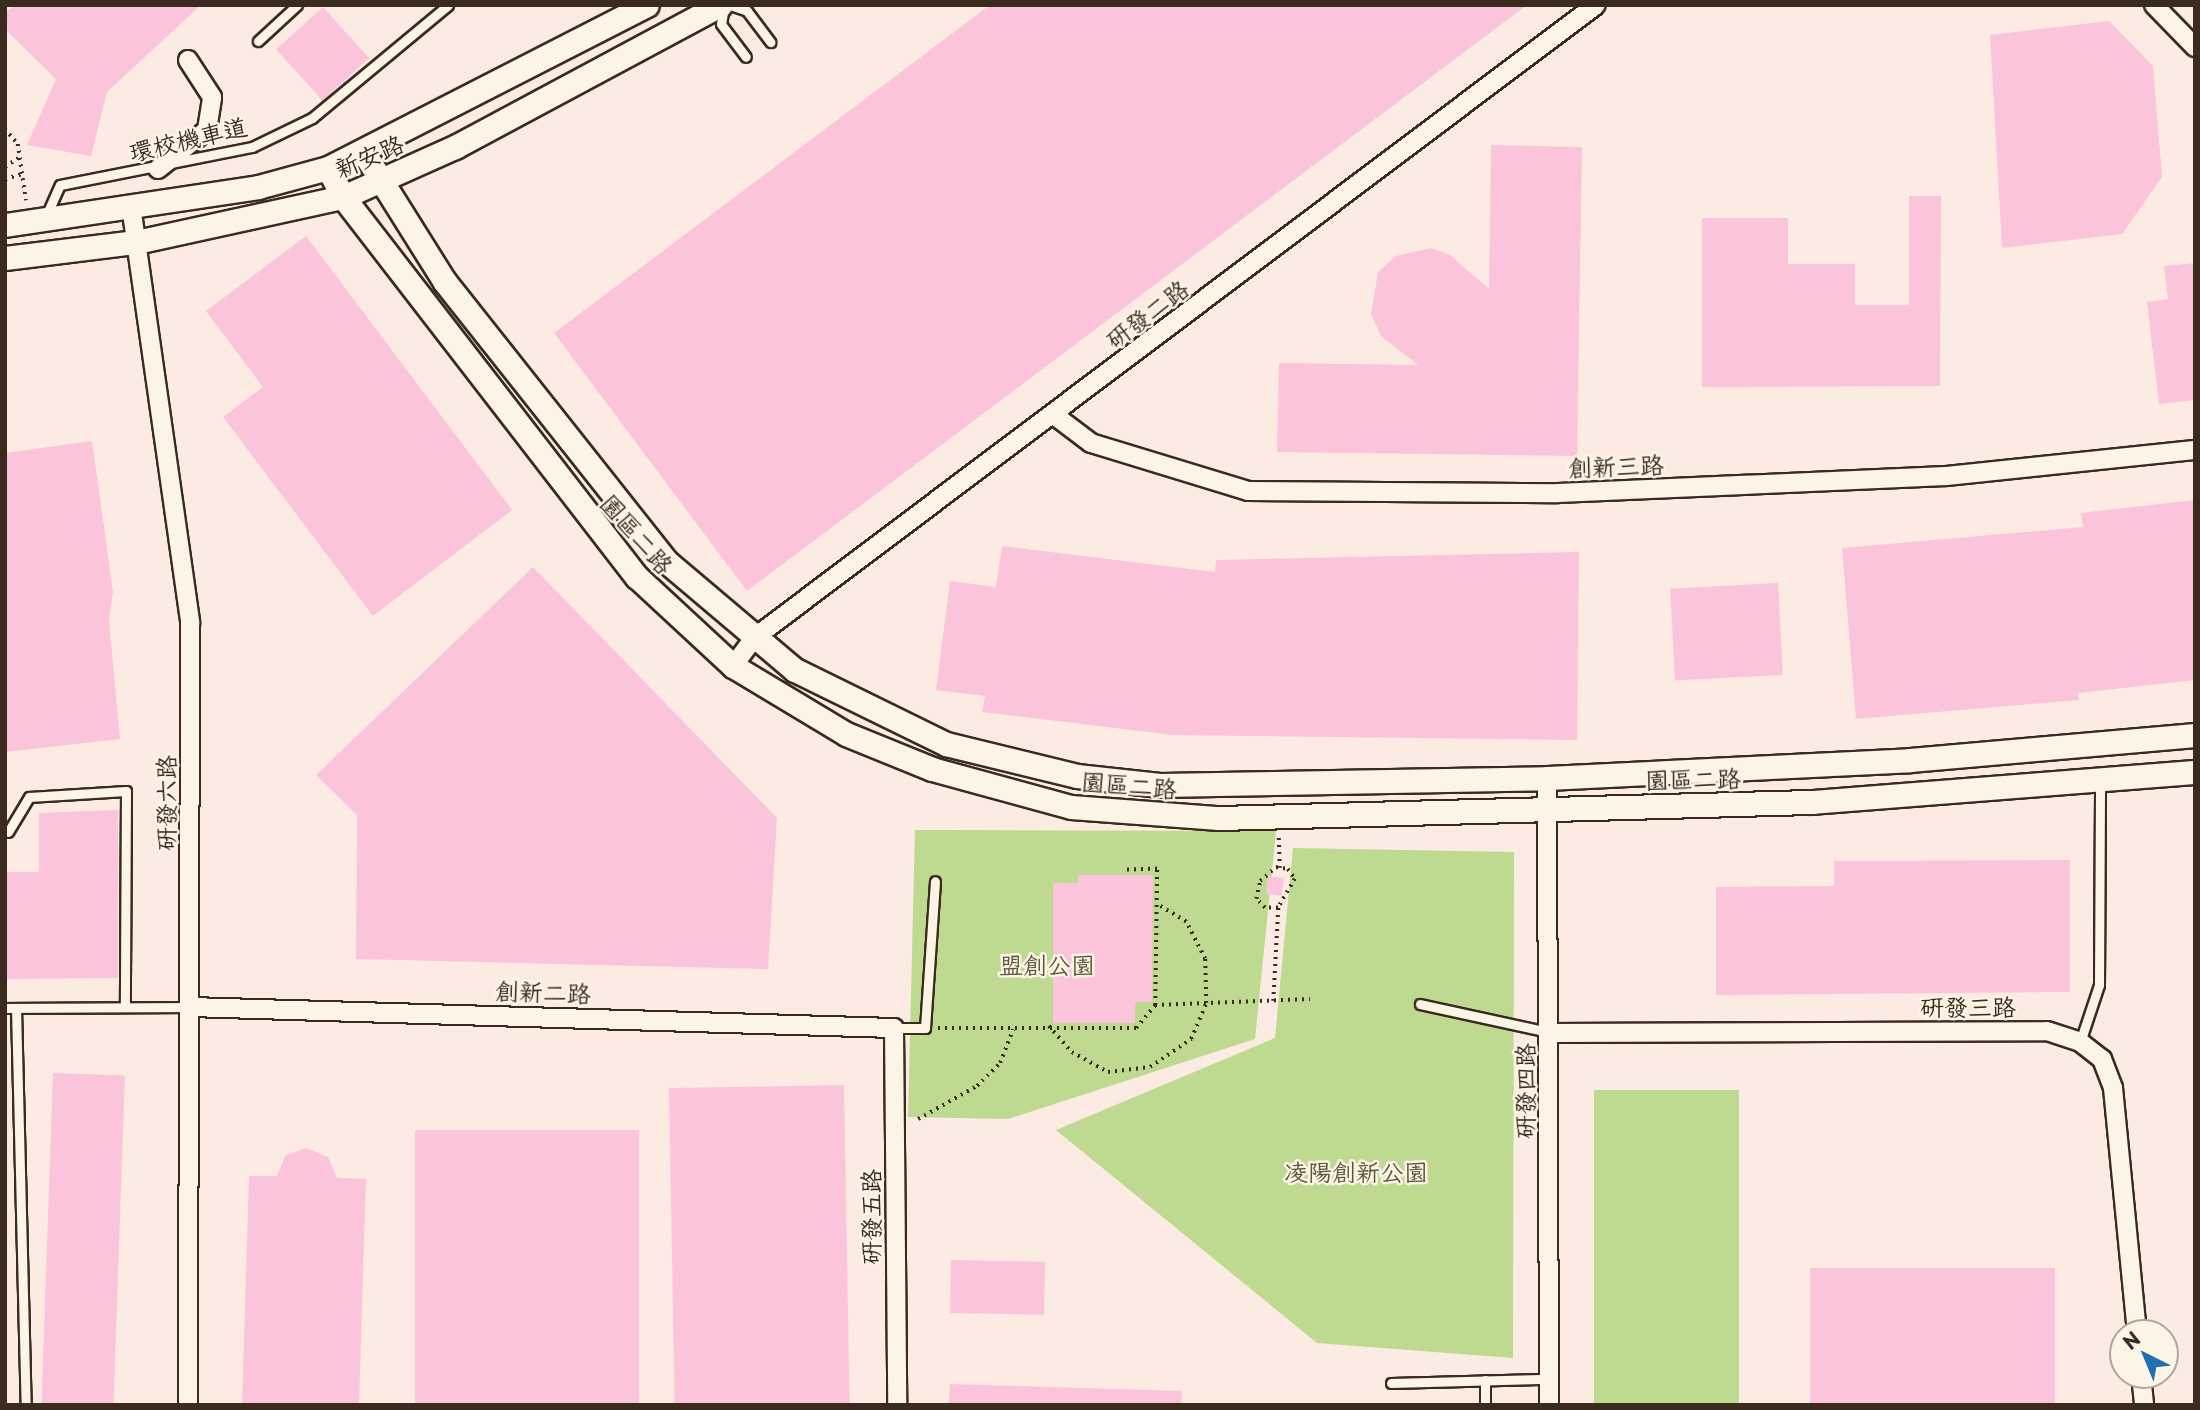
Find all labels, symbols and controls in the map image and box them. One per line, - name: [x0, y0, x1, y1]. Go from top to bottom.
- street label: 環校機車道: [126, 111, 250, 167]
- street label: 新安路: [330, 129, 408, 183]
- street label: 研發二路: [1100, 274, 1194, 354]
- street label: 創新三路: [1568, 450, 1664, 482]
- street label: 園區二路: [595, 488, 679, 580]
- street label: 研發六路: [152, 755, 180, 851]
- street label: 園區二路: [1645, 764, 1741, 794]
- street label: 園區二路: [1080, 766, 1178, 804]
- park label: 盟創公園: [999, 951, 1095, 979]
- street label: 創新二路: [495, 976, 591, 1008]
- street label: 研發三路: [1920, 993, 2016, 1021]
- street label: 研發四路: [1511, 1043, 1539, 1139]
- park label: 凌陽創新公園: [1284, 1158, 1428, 1186]
- street label: 研發五路: [857, 1169, 885, 1265]
- north arrow: [2109, 1319, 2179, 1389]
- text: N: [2116, 1325, 2146, 1355]

